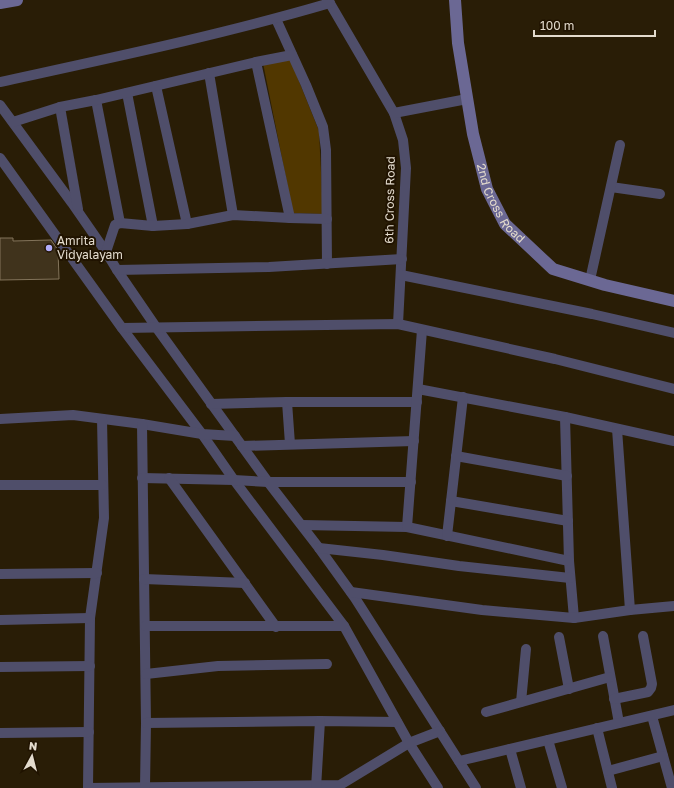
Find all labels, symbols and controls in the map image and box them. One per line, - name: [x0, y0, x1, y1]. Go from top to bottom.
- scale bar: [534, 12, 655, 38]
- text: 100 m: [540, 18, 574, 33]
- street label: 6th Cross Road: [381, 156, 398, 244]
- street label: 2nd Cross Road: [474, 162, 528, 246]
- place label: Amrita Vidyalayam: [57, 233, 123, 262]
- marker: Amrita Vidyalayam: [44, 243, 54, 253]
- north arrow: [12, 736, 52, 776]
- text: N: [28, 739, 38, 753]

